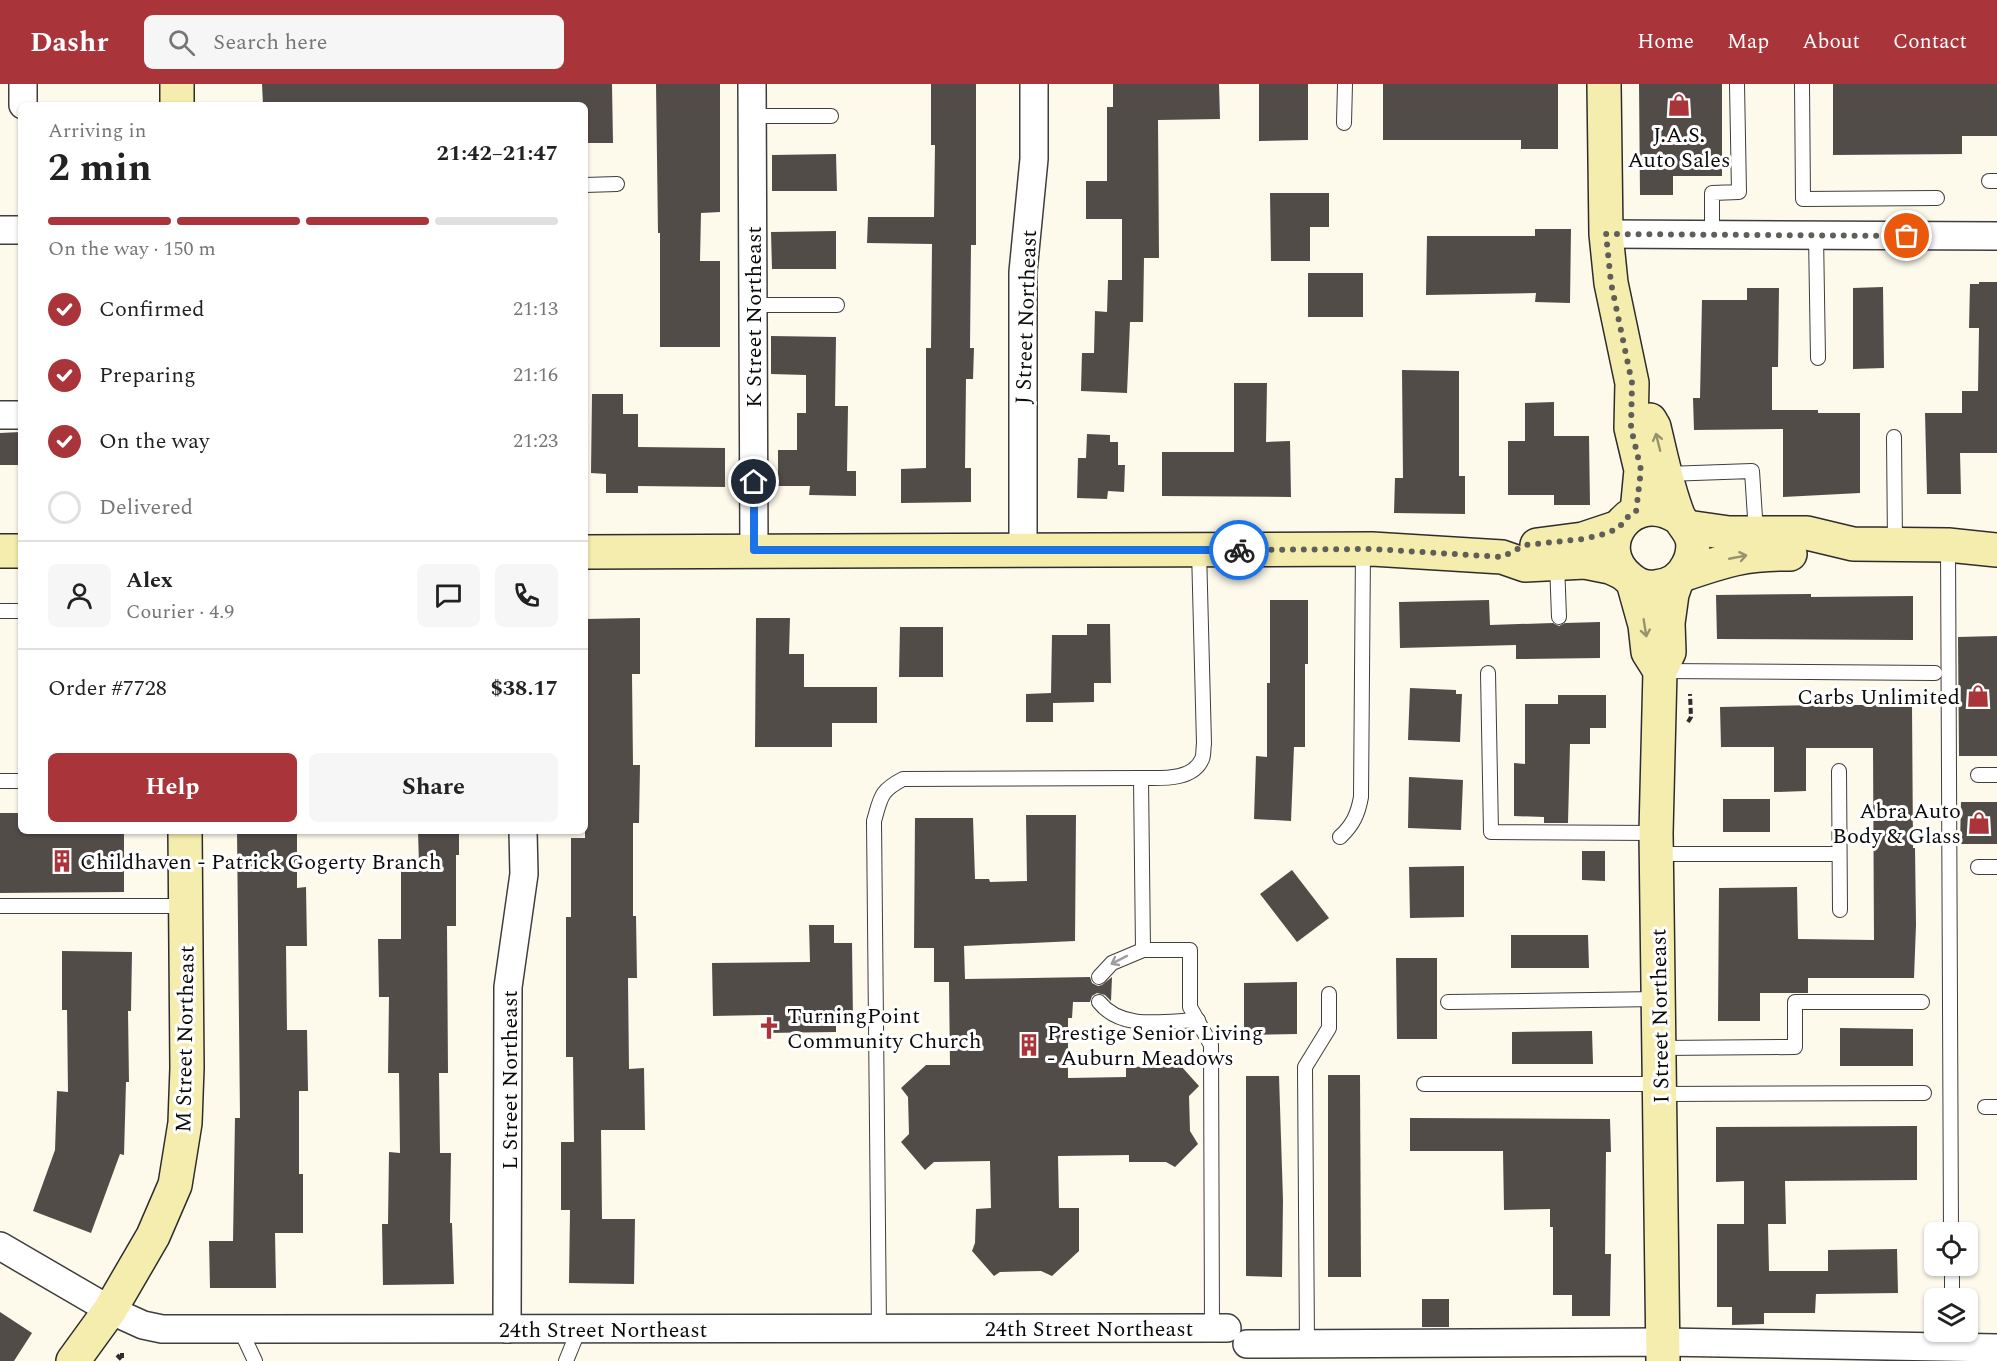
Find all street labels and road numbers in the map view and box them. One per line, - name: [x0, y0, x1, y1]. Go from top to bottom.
- street label: K Street Northeast: [738, 226, 771, 408]
- street label: J Street Northeast: [1007, 229, 1046, 405]
- street label: I Street Northeast: [1642, 928, 1679, 1104]
- street label: M Street Northeast: [167, 945, 204, 1133]
- street label: L Street Northeast: [494, 990, 527, 1170]
- street label: 24th Street Northeast: [985, 1313, 1194, 1346]
- street label: 24th Street Northeast: [499, 1314, 708, 1347]

